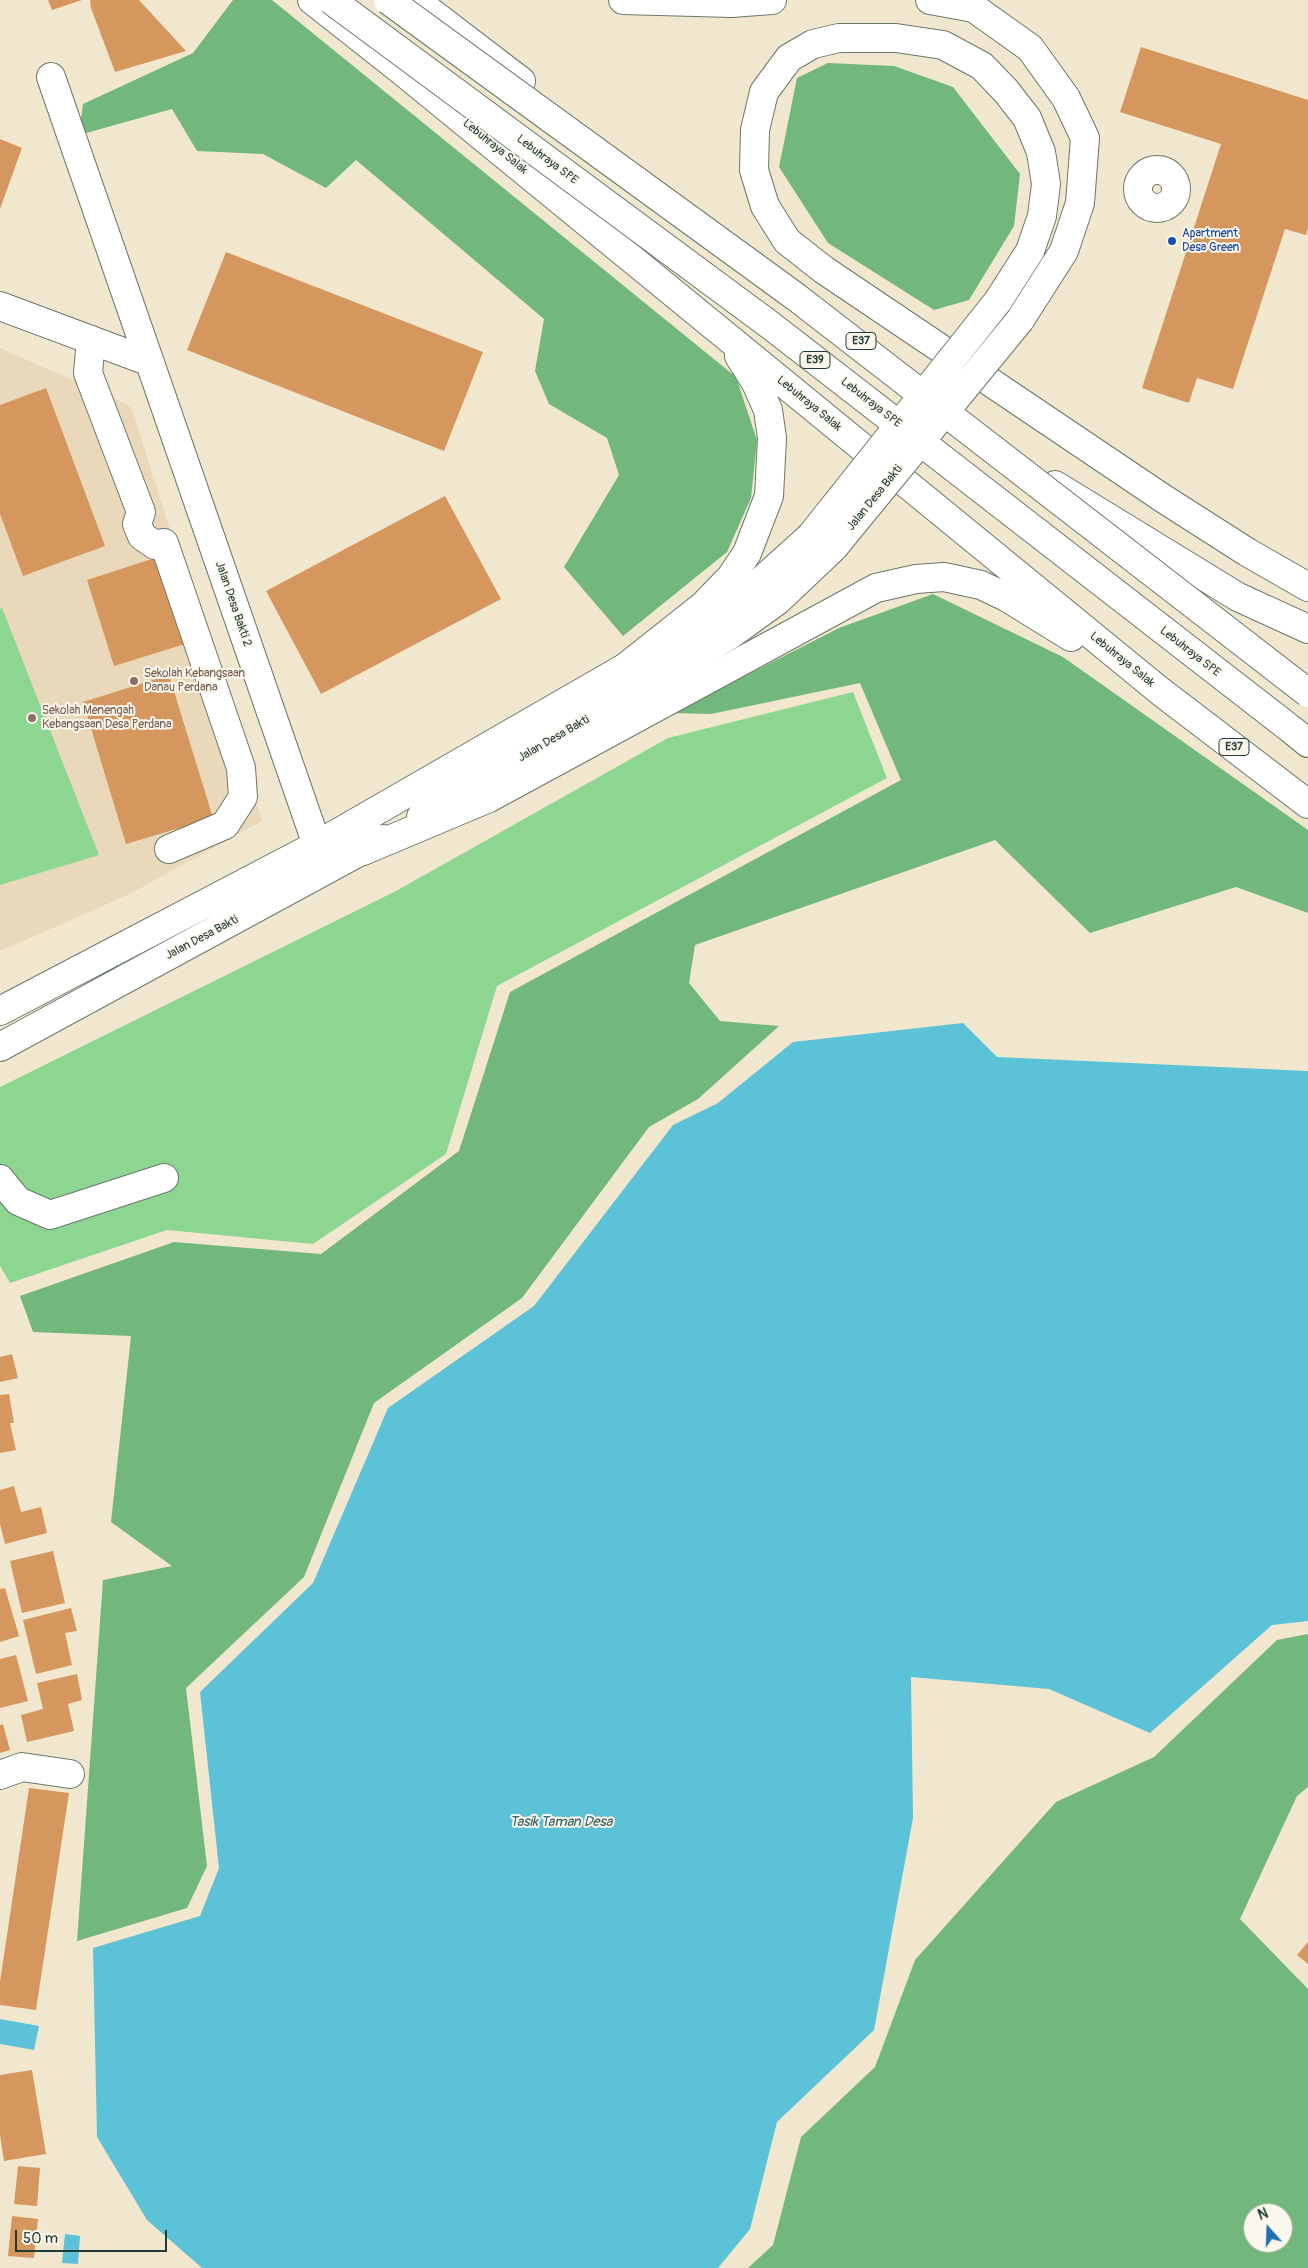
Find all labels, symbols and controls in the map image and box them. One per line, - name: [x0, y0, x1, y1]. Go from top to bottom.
- street label: Lebuhraya Salak: [460, 116, 530, 178]
- street label: Lebuhraya SPE: [513, 132, 581, 188]
- place label: Apartment Desa Green: [1182, 227, 1239, 255]
- marker: Apartment Desa Green: [1166, 235, 1178, 247]
- road number: E37: [846, 332, 876, 350]
- road number: E39: [800, 352, 830, 368]
- street label: Lebuhraya Salak: [774, 373, 844, 435]
- street label: Lebuhraya SPE: [838, 375, 904, 431]
- street label: Jalan Desa Bakti: [844, 462, 906, 534]
- street label: Jalan Desa Bakti 2: [212, 559, 254, 649]
- street label: Lebuhraya SPE: [1157, 624, 1223, 680]
- street label: Lebuhraya Salak: [1087, 629, 1157, 691]
- place label: Sekolah Kebangsaan Danau Perdana: [144, 667, 245, 695]
- marker: Sekolah Kebangsaan Danau Perdana: [128, 675, 140, 687]
- place label: Sekolah Menengah Kebangsaan Desa Perdana: [42, 704, 172, 732]
- marker: Sekolah Menengah Kebangsaan Desa Perdana: [26, 712, 38, 724]
- street label: Jalan Desa Bakti: [516, 713, 592, 765]
- road number: E37: [1219, 739, 1249, 756]
- street label: Jalan Desa Bakti: [163, 913, 241, 963]
- water label: Tasik Taman Desa: [510, 1814, 612, 1830]
- north arrow: [1243, 2203, 1293, 2253]
- text: N: [1256, 2205, 1270, 2224]
- scale bar: [18, 2220, 170, 2252]
- text: 50 m: [23, 2229, 58, 2248]

